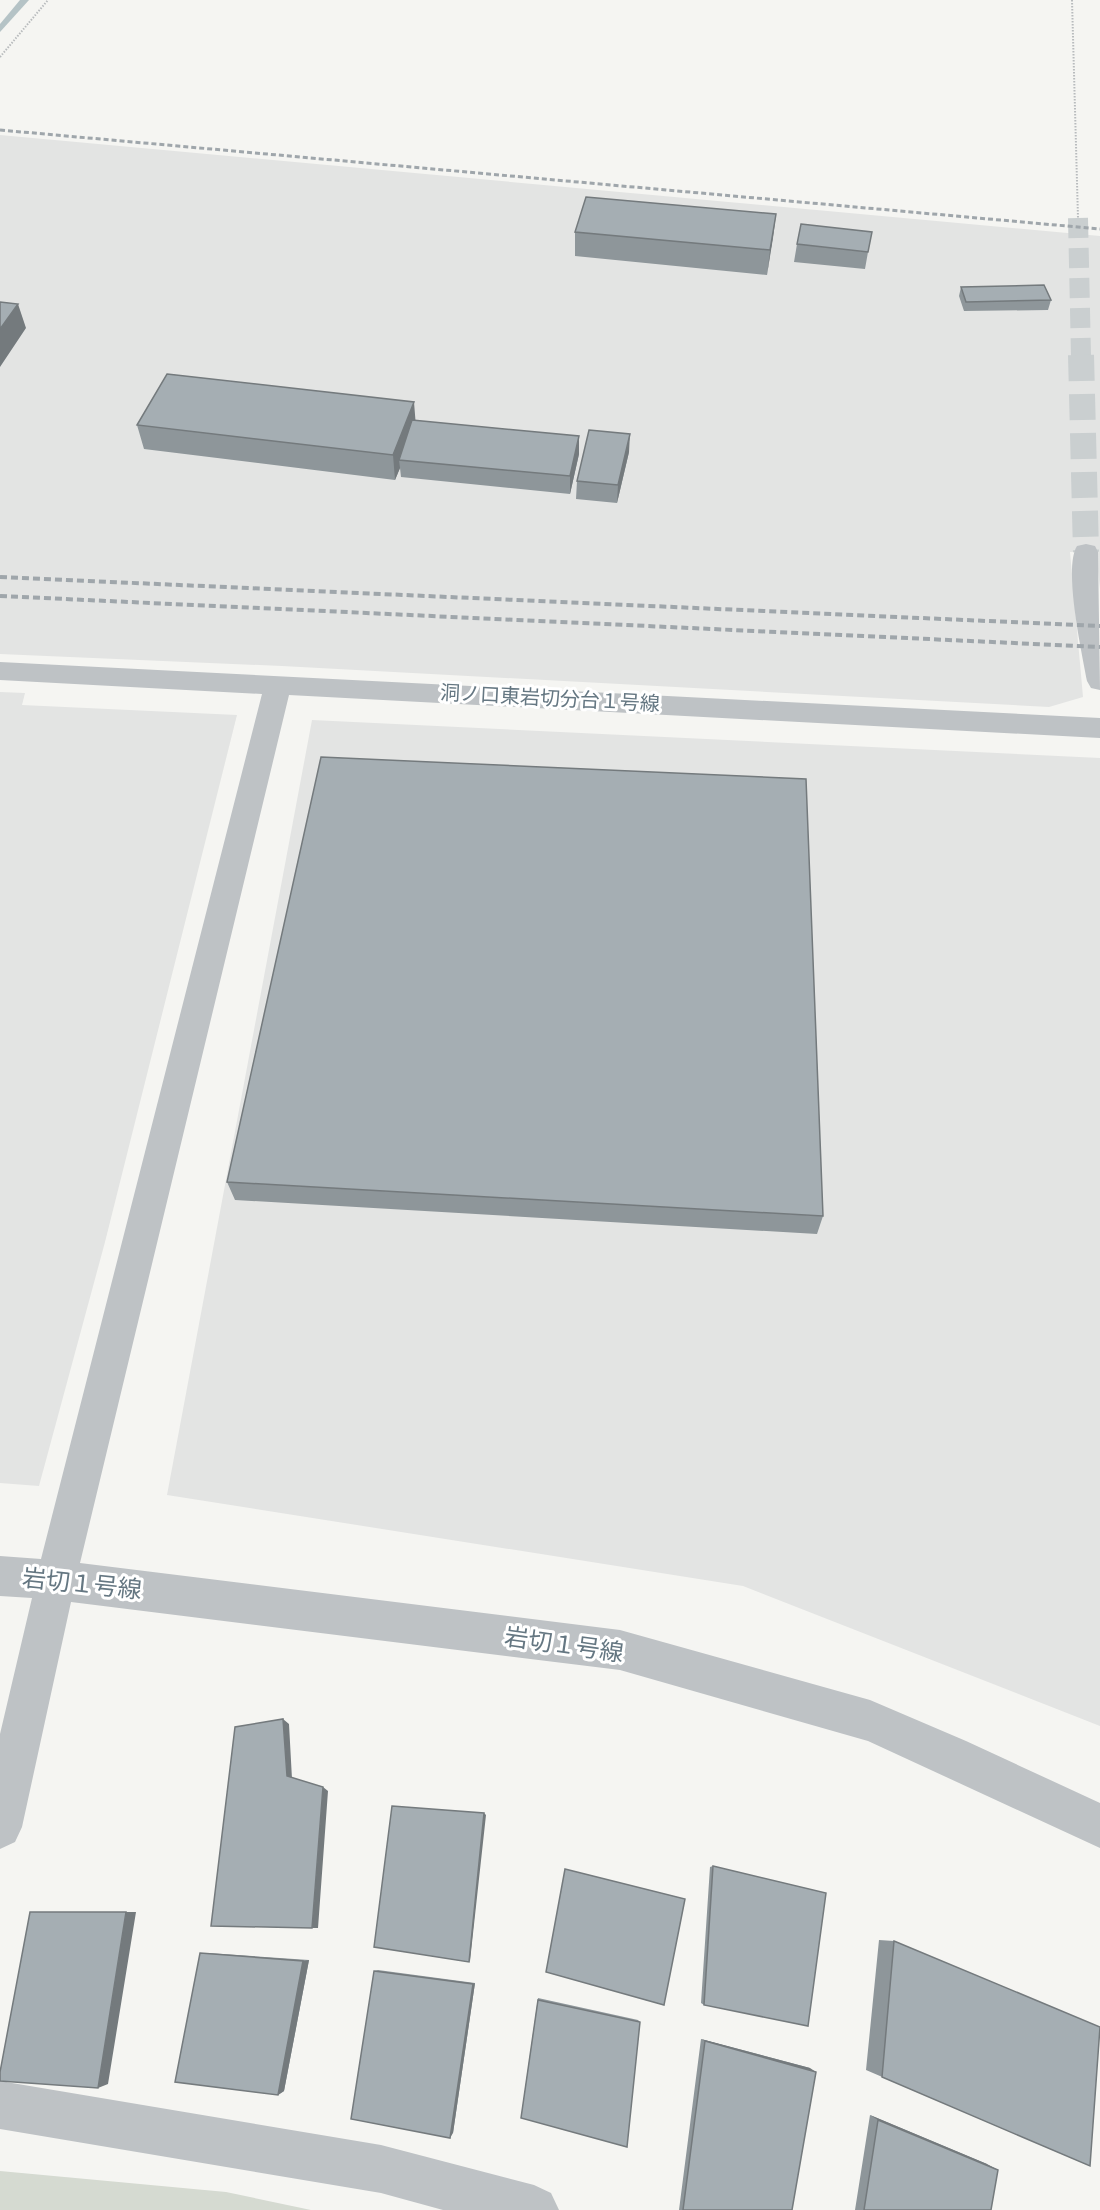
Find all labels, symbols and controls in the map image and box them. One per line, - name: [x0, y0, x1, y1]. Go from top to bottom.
- street label: 洞ノ口東岩切分台１号線: [439, 678, 661, 718]
- street label: 岩切１号線: [21, 1561, 143, 1606]
- street label: 岩切１号線: [502, 1620, 626, 1669]

